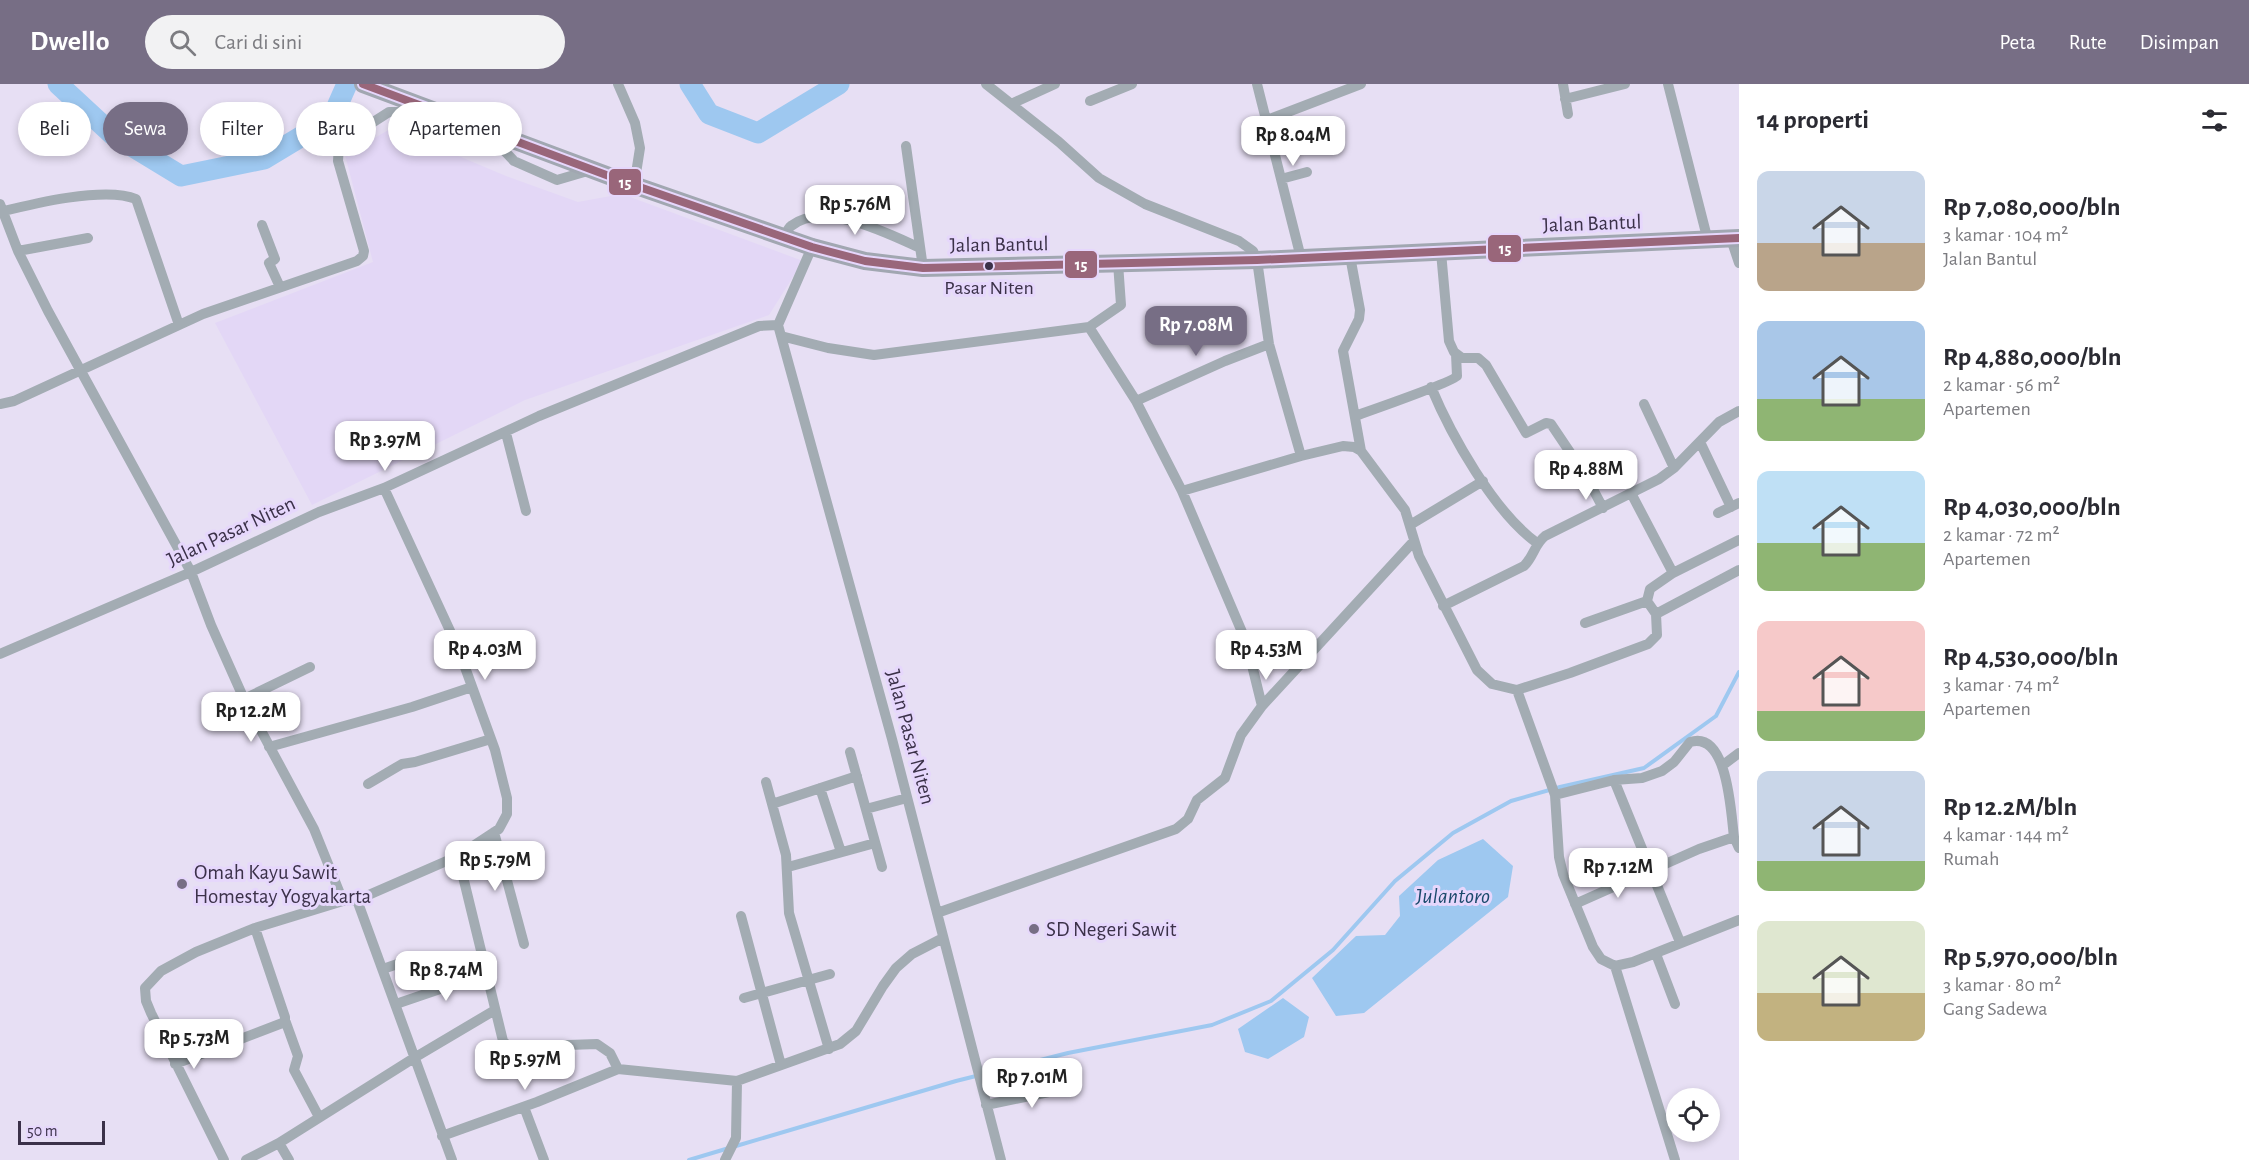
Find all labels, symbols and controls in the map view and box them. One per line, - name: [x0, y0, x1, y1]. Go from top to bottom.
- search box: [145, 15, 565, 69]
- icon: search: [166, 26, 199, 59]
- text: Dwello: [30, 28, 109, 56]
- text: Cari di sini: [214, 31, 302, 53]
- text: Peta: [2000, 32, 2036, 53]
- text: Rute: [2069, 32, 2107, 53]
- text: Disimpan: [2140, 32, 2219, 53]
- chip: Beli: [18, 102, 91, 156]
- chip: Sewa: [103, 102, 188, 156]
- chip: Filter: [200, 102, 284, 156]
- chip: Baru: [296, 102, 376, 156]
- chip: Apartemen: [388, 102, 522, 156]
- icon: filters: [2198, 104, 2231, 137]
- text: 14 properti: [1757, 107, 1869, 133]
- pin: Rp 8.04M: [1231, 116, 1355, 167]
- text: Rp 8.04M: [1255, 125, 1331, 145]
- line badge: 15: [608, 168, 642, 196]
- text: 15: [619, 175, 631, 191]
- pin: Rp 5.76M: [793, 185, 917, 236]
- text: Rp 5.76M: [819, 194, 891, 214]
- text: Rp 7,080,000/bln: [1943, 194, 2120, 220]
- icon: home: [1805, 195, 1877, 267]
- street label: Jalan Bantul: [1542, 211, 1642, 236]
- text: 3 kamar · 104 m²: [1943, 225, 2068, 245]
- street label: Jalan Bantul: [949, 233, 1049, 256]
- line badge: 15: [1487, 234, 1522, 263]
- text: 15: [1499, 241, 1511, 257]
- text: Jalan Bantul: [1943, 249, 2037, 269]
- line badge: 15: [1064, 250, 1098, 279]
- text: 15: [1075, 257, 1087, 273]
- marker: Pasar Niten: [983, 260, 995, 272]
- place label: Pasar Niten: [944, 278, 1034, 298]
- pin: Rp 7.08M: [1134, 306, 1258, 357]
- text: Rp 7.08M: [1159, 315, 1233, 335]
- text: Rp 4,880,000/bln: [1943, 344, 2122, 370]
- icon: home: [1805, 345, 1877, 417]
- text: 2 kamar · 56 m²: [1943, 375, 2060, 395]
- text: Apartemen: [1943, 399, 2031, 419]
- pin: Rp 3.97M: [323, 421, 447, 472]
- text: Rp 3.97M: [349, 430, 421, 450]
- pin: Rp 4.88M: [1524, 450, 1648, 501]
- text: Rp 4.88M: [1548, 459, 1624, 479]
- street label: Jalan Pasar Niten: [164, 493, 299, 570]
- text: Rp 4,030,000/bln: [1943, 494, 2121, 520]
- icon: home: [1805, 495, 1877, 567]
- text: 2 kamar · 72 m²: [1943, 525, 2060, 545]
- text: Apartemen: [1943, 549, 2031, 569]
- pin: Rp 4.03M: [423, 630, 547, 681]
- pin: Rp 4.53M: [1204, 630, 1328, 681]
- text: Rp 4.03M: [448, 639, 522, 659]
- text: Rp 4.53M: [1230, 639, 1302, 659]
- text: Rp 4,530,000/bln: [1943, 644, 2118, 670]
- icon: home: [1805, 645, 1877, 717]
- street label: Jalan Pasar Niten: [882, 667, 939, 807]
- text: 3 kamar · 74 m²: [1943, 675, 2059, 695]
- pin: Rp 12.2M: [189, 692, 313, 743]
- text: Apartemen: [1943, 699, 2031, 719]
- text: Rp 12.2M: [215, 701, 287, 721]
- text: Rp 12.2M/bln: [1943, 794, 2077, 820]
- icon: home: [1805, 795, 1877, 867]
- text: 4 kamar · 144 m²: [1943, 825, 2069, 845]
- pin: Rp 5.79M: [433, 841, 557, 892]
- pin: Rp 7.12M: [1556, 848, 1680, 899]
- text: Rumah: [1943, 849, 1999, 869]
- text: Rp 5.79M: [459, 850, 531, 870]
- text: Rp 7.12M: [1583, 857, 1653, 877]
- place label: Omah Kayu Sawit Homestay Yogyakarta: [194, 862, 372, 907]
- marker: Omah Kayu Sawit Homestay Yogyakarta: [175, 877, 189, 891]
- water label: Julantoro: [1415, 885, 1490, 907]
- place label: SD Negeri Sawit: [1046, 919, 1177, 940]
- marker: SD Negeri Sawit: [1027, 922, 1041, 936]
- text: Rp 5,970,000/bln: [1943, 944, 2118, 970]
- icon: home: [1805, 945, 1877, 1017]
- pin: Rp 8.74M: [384, 951, 508, 1002]
- text: Rp 8.74M: [409, 960, 483, 980]
- text: 3 kamar · 80 m²: [1943, 975, 2061, 995]
- text: Gang Sadewa: [1943, 999, 2047, 1019]
- pin: Rp 5.73M: [132, 1019, 256, 1070]
- text: Rp 5.73M: [158, 1028, 230, 1048]
- pin: Rp 5.97M: [463, 1040, 587, 1091]
- text: Rp 5.97M: [489, 1049, 561, 1069]
- pin: Rp 7.01M: [970, 1058, 1094, 1109]
- text: Rp 7.01M: [996, 1067, 1068, 1087]
- map controls: [1666, 1088, 1720, 1142]
- button: locate: [1666, 1088, 1720, 1142]
- scale bar: [18, 1118, 105, 1146]
- text: 50 m: [27, 1123, 58, 1139]

